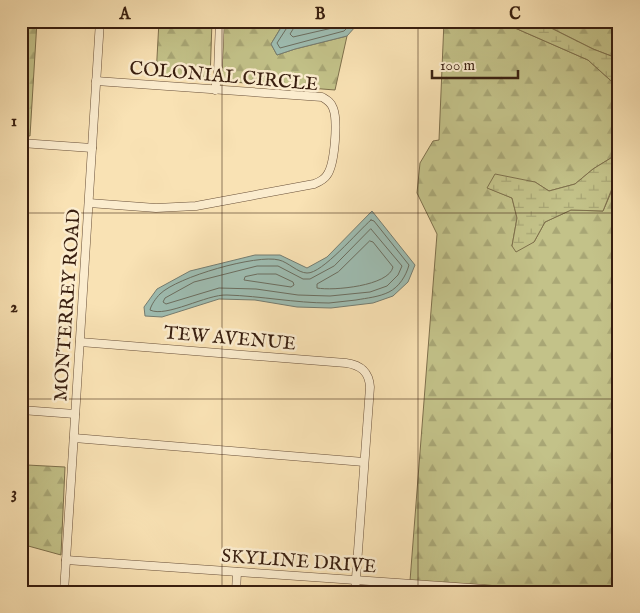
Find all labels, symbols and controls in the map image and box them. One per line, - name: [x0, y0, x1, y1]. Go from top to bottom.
- text: A: [119, 5, 132, 25]
- text: B: [315, 5, 326, 25]
- text: C: [509, 5, 521, 25]
- scale bar: [432, 48, 519, 80]
- text: 100 m: [440, 56, 476, 75]
- street label: COLONIAL CIRCLE: [129, 57, 319, 97]
- text: 1: [11, 112, 17, 132]
- street label: MONTERREY ROAD: [49, 208, 87, 402]
- text: 2: [10, 298, 18, 318]
- street label: TEW AVENUE: [163, 321, 297, 357]
- text: 3: [11, 484, 17, 504]
- street label: SKYLINE DRIVE: [221, 545, 377, 579]

